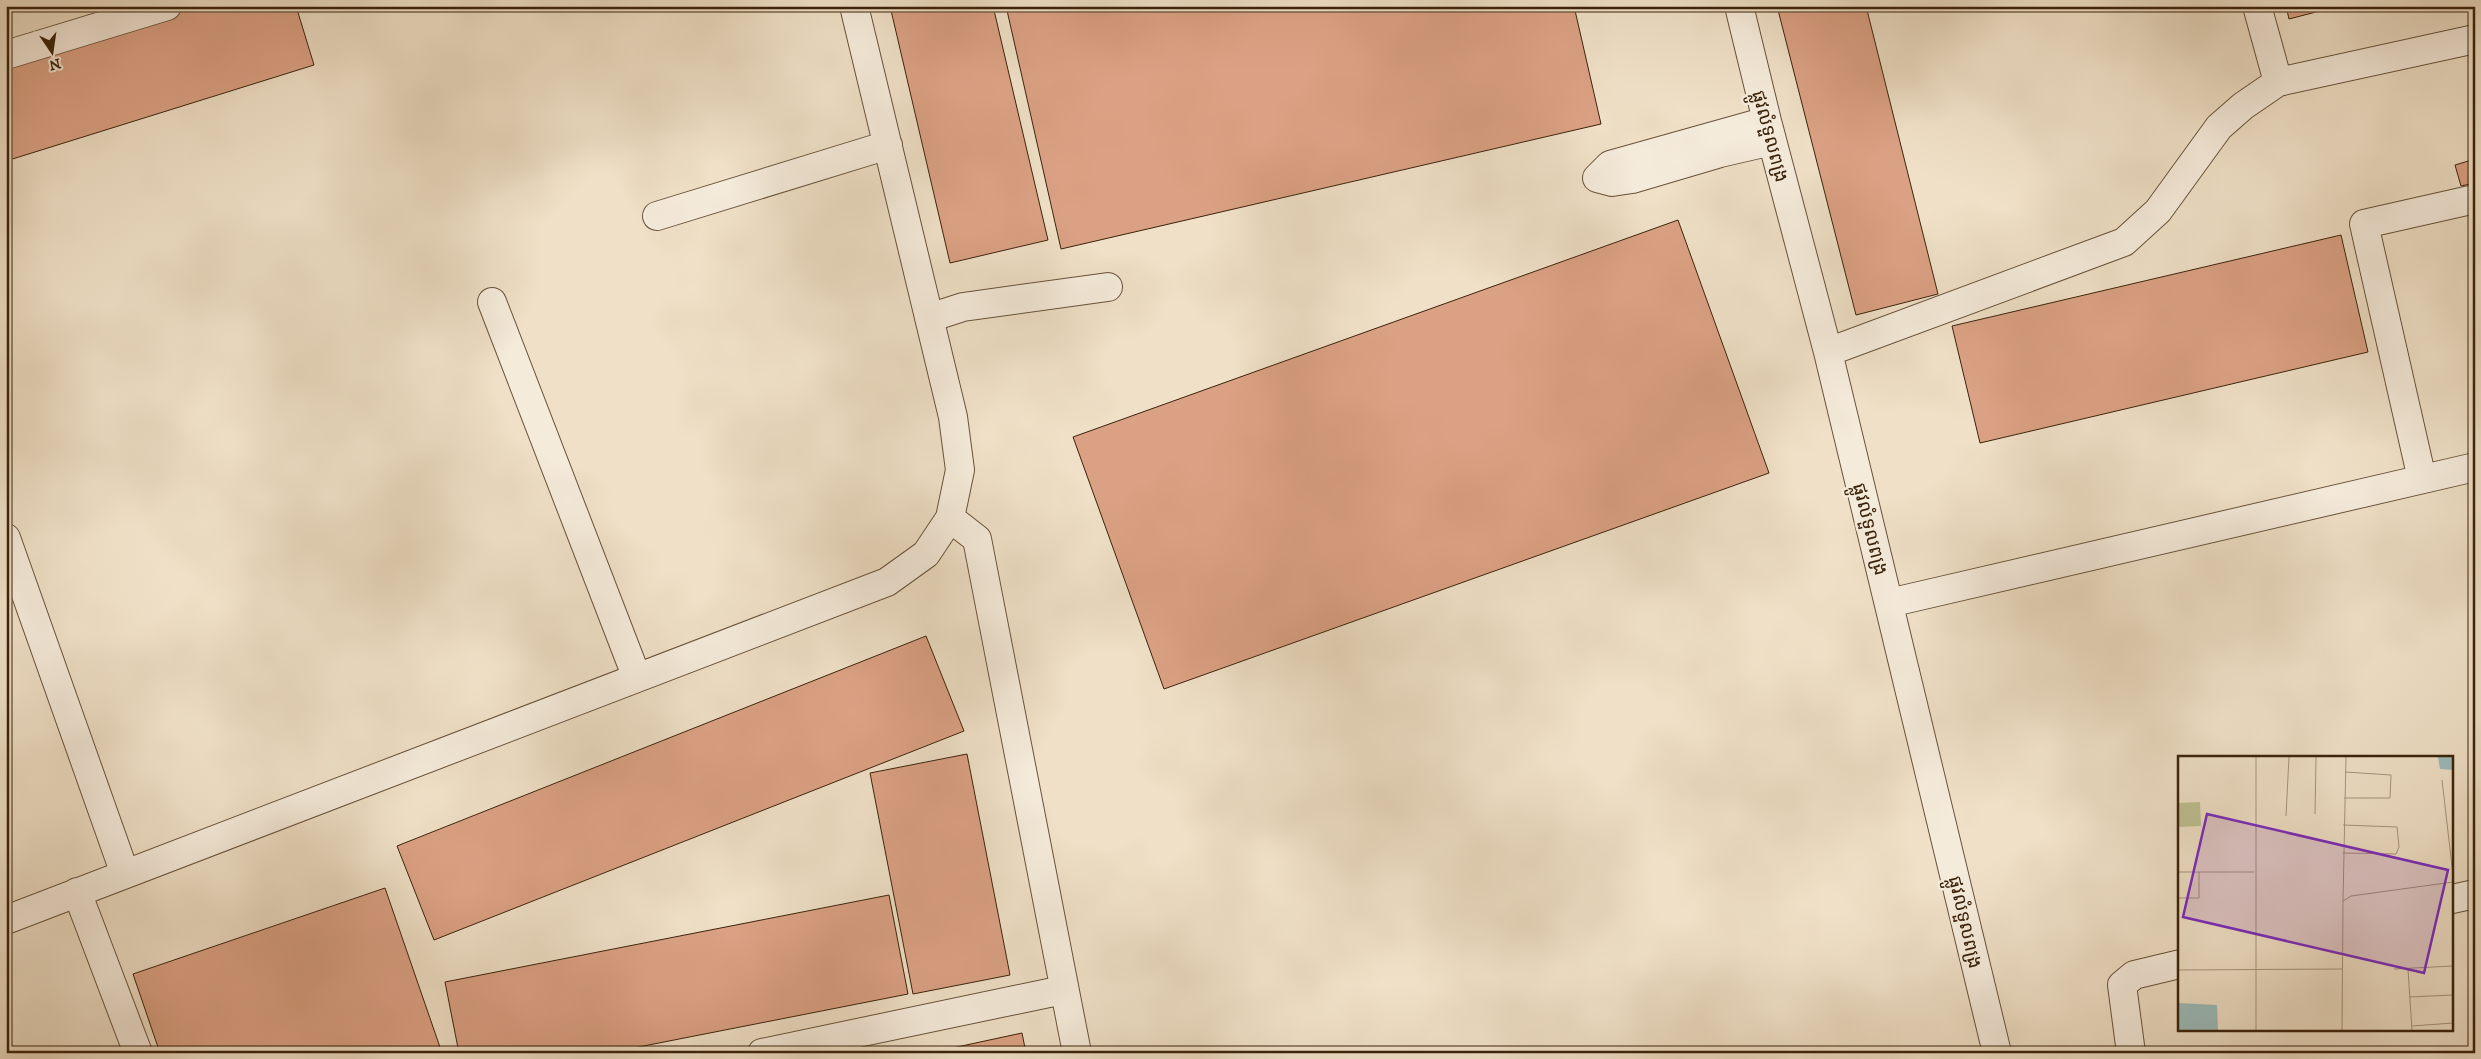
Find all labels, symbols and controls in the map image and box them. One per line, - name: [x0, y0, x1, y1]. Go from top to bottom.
- north arrow: [28, 28, 78, 78]
- text: N: [47, 54, 62, 74]
- street label: ផ្លូវលំទួលពង្រ: [1742, 88, 1793, 186]
- street label: ផ្លូវលំទួលពង្រ: [1842, 481, 1892, 579]
- inset map: [2178, 756, 2454, 1032]
- street label: ផ្លូវលំទួលពង្រ: [1938, 874, 1986, 972]

